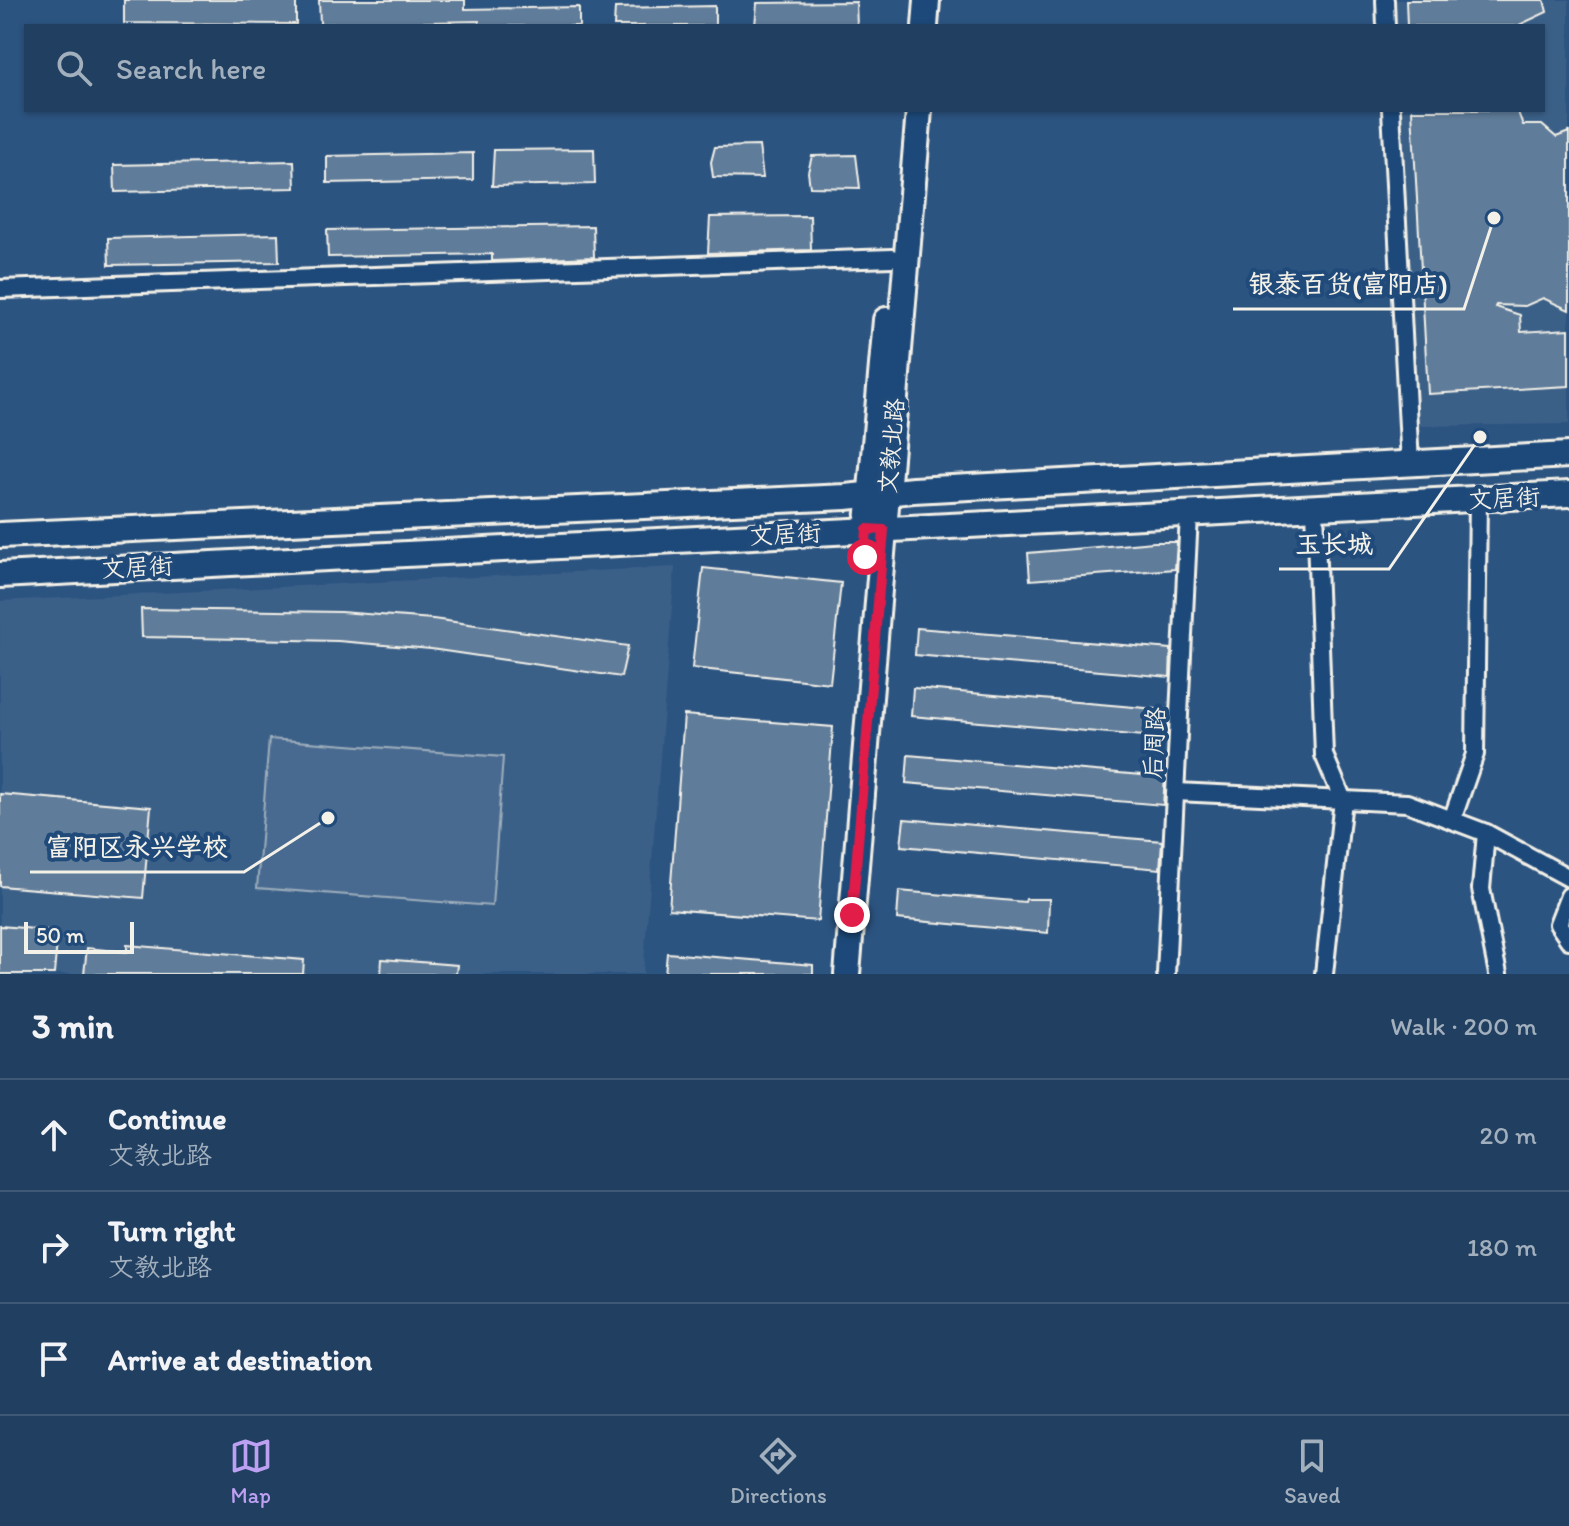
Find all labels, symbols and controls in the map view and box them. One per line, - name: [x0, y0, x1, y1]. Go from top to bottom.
- search box: [24, 24, 1545, 112]
- icon: search: [52, 46, 96, 90]
- text: Search here: [116, 50, 266, 87]
- callout: 银泰百货(富阳店): [1233, 259, 1464, 309]
- text: 银泰百货(富阳店): [1249, 268, 1447, 300]
- street label: 文教北路: [872, 397, 910, 495]
- street label: 文居街: [1467, 482, 1541, 514]
- street label: 文居街: [748, 518, 822, 550]
- callout: 玉长城: [1279, 519, 1389, 569]
- text: 玉长城: [1295, 528, 1373, 560]
- route start: [847, 539, 883, 575]
- street label: 文居街: [100, 551, 174, 583]
- street label: 后周路: [1138, 706, 1170, 780]
- callout: 富阳区永兴学校: [30, 822, 244, 872]
- text: 富阳区永兴学校: [46, 831, 228, 863]
- route end: [834, 897, 870, 933]
- scale bar: [24, 918, 134, 954]
- text: 50 m: [36, 922, 85, 949]
- text: 3 min: [32, 1006, 114, 1047]
- text: Walk · 200 m: [1390, 1010, 1537, 1042]
- text: Continue: [108, 1100, 227, 1137]
- icon: ahead: [32, 1113, 76, 1157]
- text: 20 m: [1480, 1119, 1537, 1151]
- text: 文教北路: [108, 1139, 212, 1171]
- text: Turn right: [108, 1212, 236, 1249]
- icon: right: [32, 1225, 76, 1269]
- text: 180 m: [1467, 1231, 1537, 1263]
- text: 文教北路: [108, 1251, 212, 1283]
- icon: arrive: [32, 1337, 76, 1381]
- text: Arrive at destination: [108, 1341, 372, 1378]
- tab: Map: [229, 1434, 273, 1509]
- tab: Directions: [730, 1434, 827, 1509]
- tab: Saved: [1284, 1434, 1340, 1509]

